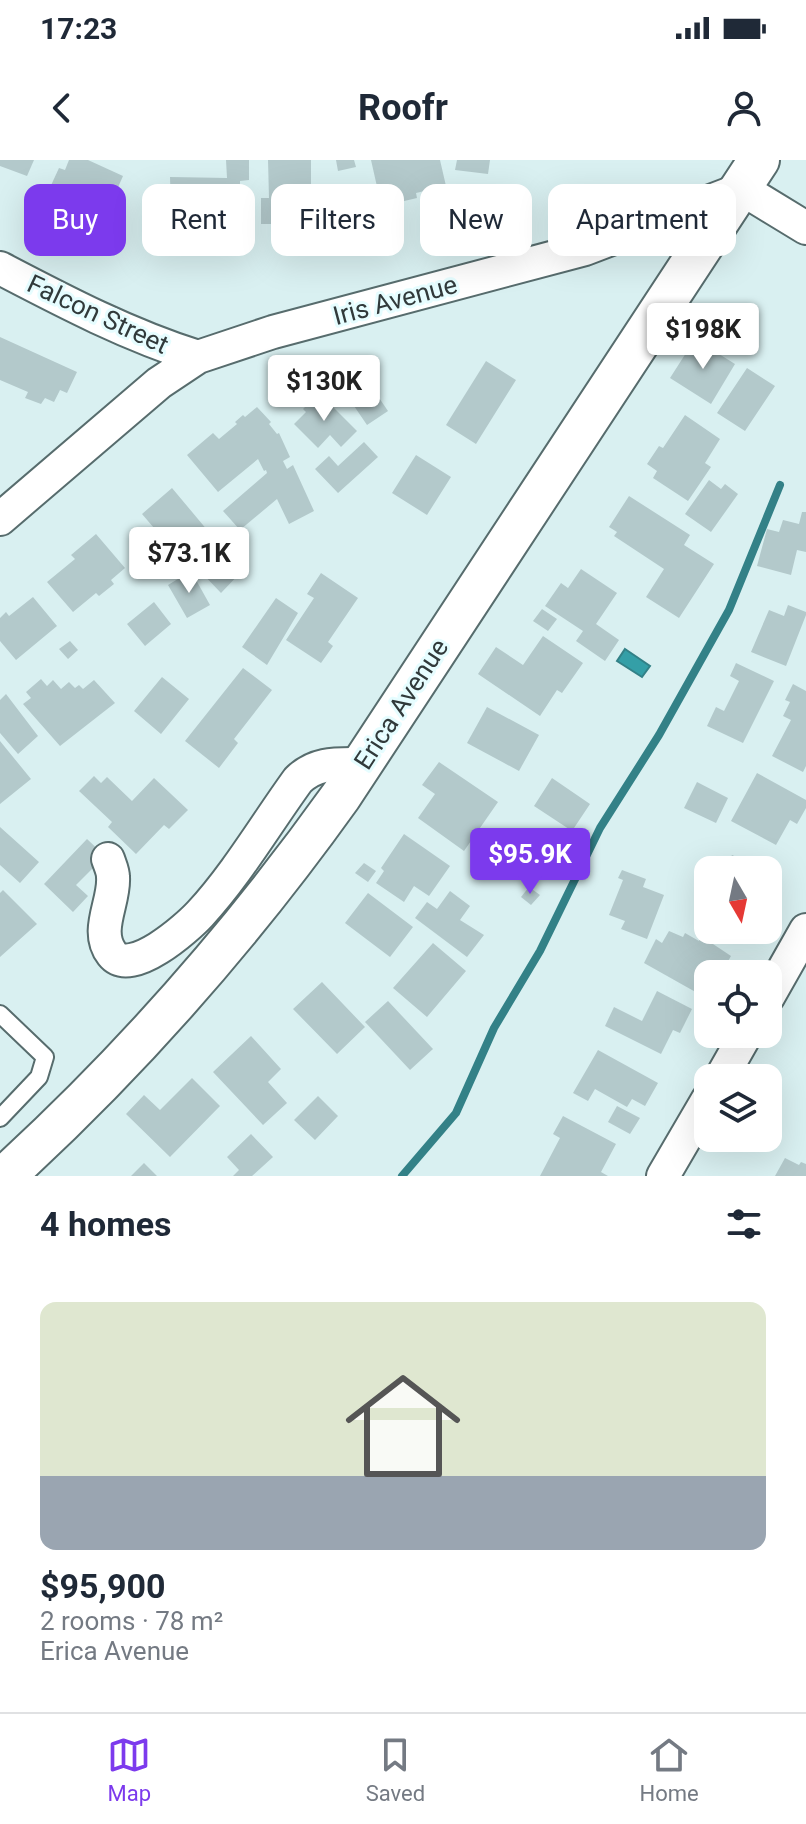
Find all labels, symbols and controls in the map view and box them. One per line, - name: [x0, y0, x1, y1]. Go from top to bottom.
- text: 17:23: [40, 11, 117, 46]
- icon: back: [40, 86, 84, 130]
- icon: person: [722, 86, 766, 130]
- text: Roofr: [358, 87, 448, 129]
- chip: Buy: [24, 184, 126, 256]
- chip: Rent: [142, 184, 255, 256]
- chip: Filters: [271, 184, 404, 256]
- chip: New: [420, 184, 532, 256]
- chip: Apartment: [548, 184, 736, 256]
- street label: Falcon Street: [23, 268, 173, 360]
- street label: Iris Avenue: [330, 269, 460, 331]
- pin: $198K: [647, 303, 759, 371]
- text: $198K: [665, 314, 741, 344]
- pin: $130K: [268, 355, 380, 423]
- text: $130K: [286, 366, 362, 396]
- pin: $73.1K: [124, 527, 254, 595]
- text: $73.1K: [147, 538, 231, 568]
- street label: Erica Avenue: [348, 633, 454, 775]
- pin: $95.9K: [465, 828, 595, 896]
- text: $95.9K: [488, 839, 572, 869]
- north arrow: [694, 856, 782, 944]
- map controls: [694, 856, 782, 1152]
- button: locate: [694, 960, 782, 1048]
- button: layers: [694, 1064, 782, 1152]
- icon: filters: [722, 1202, 766, 1246]
- text: 4 homes: [40, 1204, 171, 1244]
- icon: home: [331, 1354, 475, 1498]
- text: $95,900: [40, 1566, 165, 1606]
- text: 2 rooms · 78 m²: [40, 1606, 223, 1636]
- text: Erica Avenue: [40, 1636, 189, 1666]
- tab: Map: [107, 1733, 151, 1806]
- tab: Saved: [366, 1733, 425, 1806]
- tab: Home: [640, 1733, 699, 1806]

